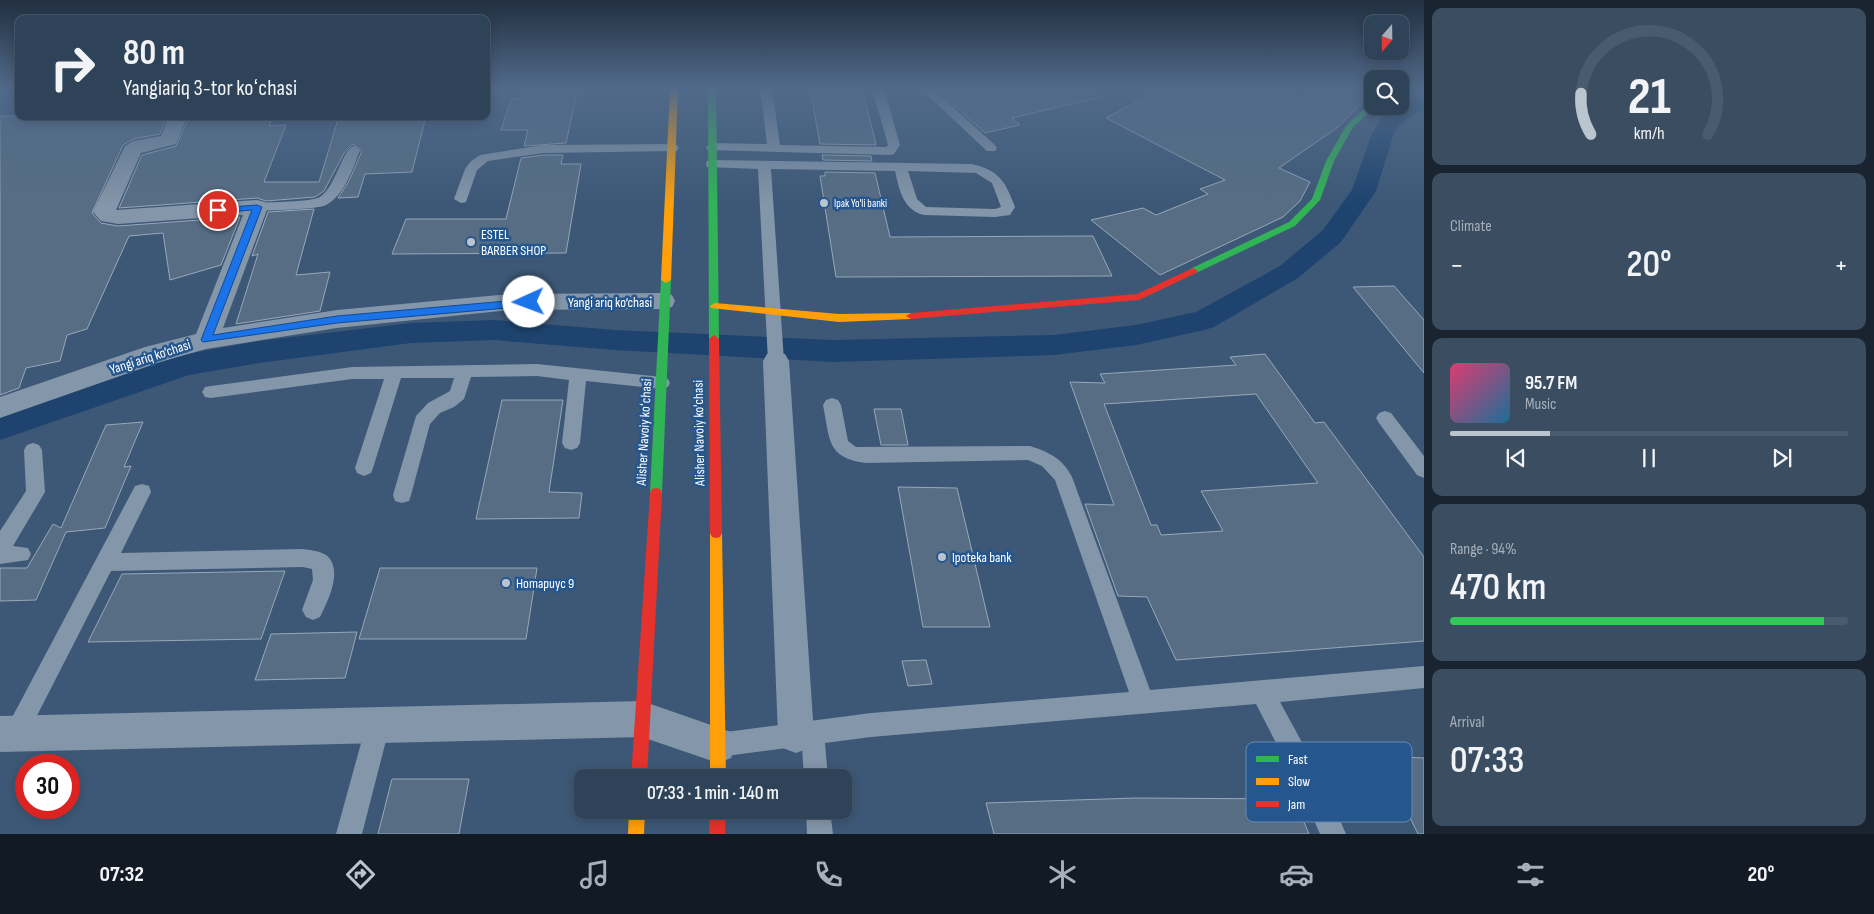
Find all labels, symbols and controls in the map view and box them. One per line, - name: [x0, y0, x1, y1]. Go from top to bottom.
- north arrow: [1364, 15, 1409, 60]
- map controls: [1364, 15, 1409, 115]
- text: 80 m: [123, 32, 185, 75]
- icon: right: [40, 35, 105, 100]
- text: 21: [1627, 66, 1671, 129]
- button: search: [1364, 70, 1409, 115]
- text: Yangiariq 3-tor koʻchasi: [123, 75, 297, 102]
- text: km/h: [1634, 123, 1664, 144]
- pin: [197, 189, 239, 231]
- icon: arrive: [204, 196, 232, 224]
- marker: Ipak Yo'li banki: [818, 197, 830, 209]
- place label: Ipak Yo'li banki: [834, 197, 887, 210]
- text: Climate: [1450, 217, 1492, 236]
- place label: ESTEL BARBER SHOP: [481, 226, 546, 259]
- marker: ESTEL BARBER SHOP: [465, 236, 477, 248]
- text: 20°: [1626, 242, 1672, 287]
- text: −: [1450, 249, 1464, 282]
- text: +: [1834, 249, 1848, 282]
- position arrow: [502, 275, 554, 327]
- street label: Yangi ariq ko‘chasi: [568, 294, 652, 311]
- street label: Yangi ariq ko‘chasi: [107, 336, 193, 378]
- text: 95.7 FM: [1525, 372, 1577, 395]
- street label: Alisher Navoiy koʻchasi: [633, 378, 655, 487]
- street label: Alisher Navoiy ko'chasi: [690, 380, 708, 487]
- text: Music: [1525, 395, 1556, 414]
- icon: previous: [1502, 444, 1530, 472]
- icon: pause: [1635, 444, 1663, 472]
- icon: next: [1768, 444, 1796, 472]
- text: Range · 94%: [1450, 540, 1517, 559]
- place label: Ipoteka bank: [952, 549, 1012, 566]
- marker: Ipoteka bank: [936, 551, 948, 563]
- text: 470 km: [1450, 565, 1546, 610]
- place label: Нотариус 9: [516, 575, 574, 592]
- marker: Нотариус 9: [500, 577, 512, 589]
- text: Arrival: [1450, 713, 1484, 732]
- text: 07:33: [1450, 738, 1524, 783]
- legend: [1246, 742, 1412, 822]
- text: Fast: [1288, 751, 1308, 768]
- speed limit sign: 30: [15, 754, 80, 819]
- text: Slow: [1288, 773, 1310, 790]
- text: 07:33 · 1 min · 140 m: [647, 782, 779, 805]
- text: Jam: [1287, 796, 1305, 813]
- icon: directions: [343, 857, 378, 892]
- icon: music: [577, 857, 612, 892]
- icon: phone: [811, 857, 846, 892]
- icon: climate: [1045, 857, 1080, 892]
- icon: car: [1279, 857, 1314, 892]
- icon: filters: [1513, 857, 1548, 892]
- text: 07:32: [100, 861, 144, 888]
- text: 20°: [1747, 861, 1774, 888]

